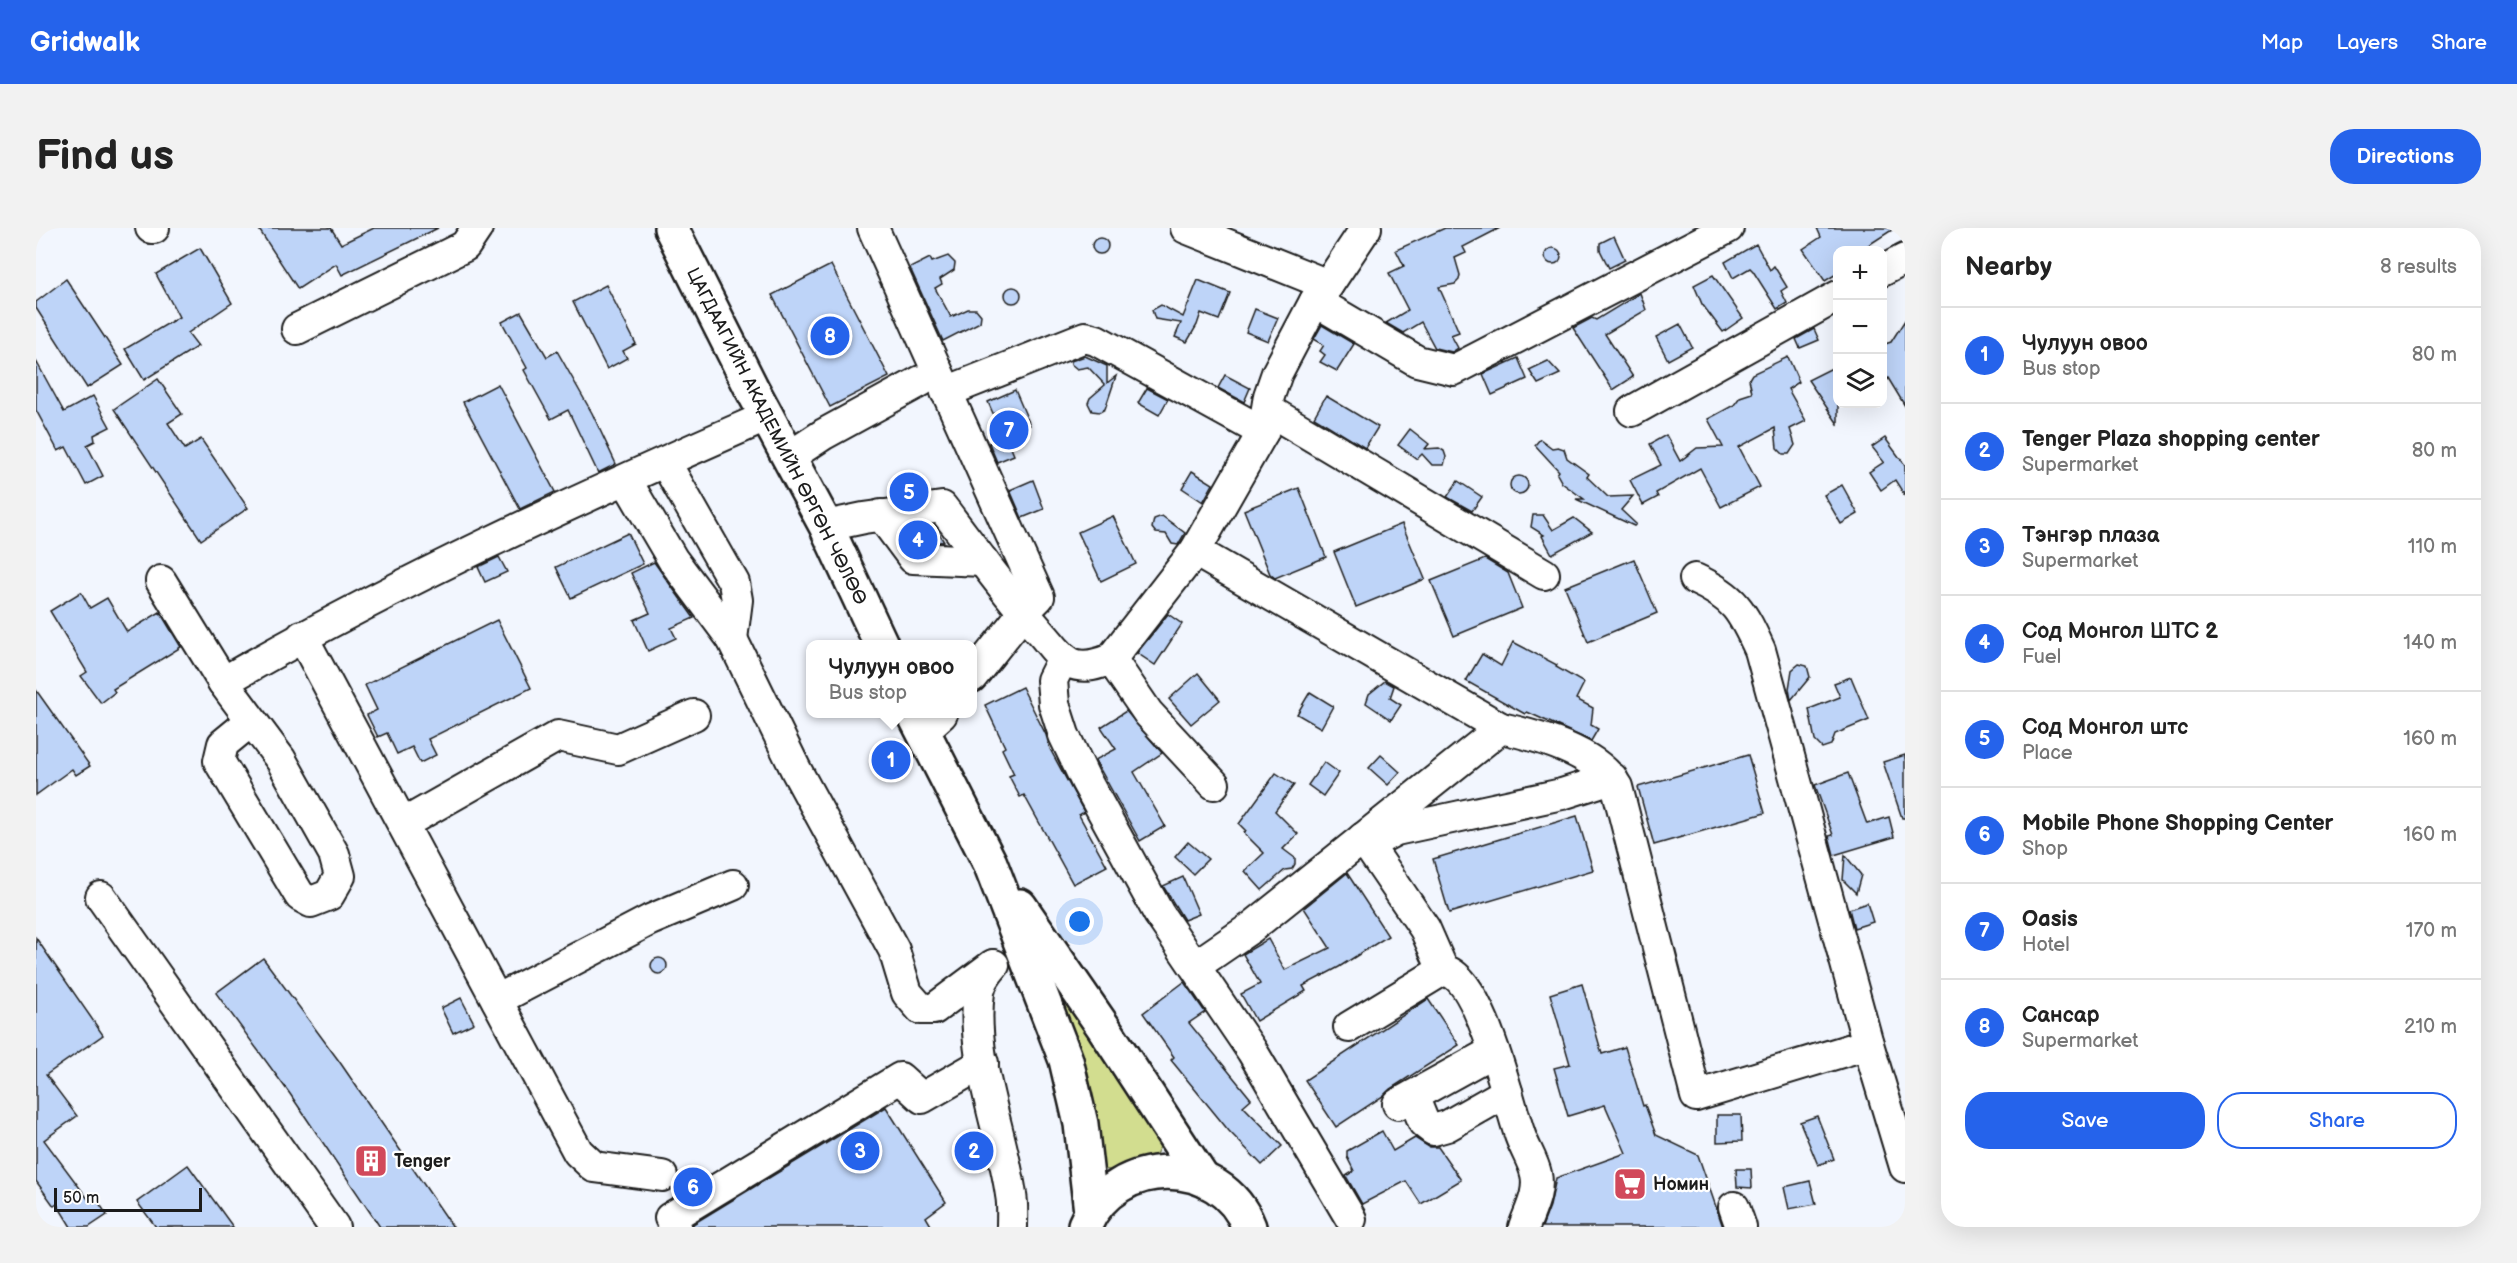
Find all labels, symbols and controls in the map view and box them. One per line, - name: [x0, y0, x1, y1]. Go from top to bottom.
- text: Gridwalk: [30, 26, 140, 59]
- text: Map: [2261, 30, 2303, 55]
- text: Layers: [2336, 30, 2398, 55]
- text: Share: [2431, 30, 2487, 55]
- button: Directions: [2330, 129, 2481, 184]
- text: Find us: [36, 131, 174, 182]
- map controls: [1833, 246, 1887, 408]
- button: +: [1833, 246, 1887, 300]
- text: Nearby: [1965, 252, 2052, 283]
- text: 8 results: [2380, 255, 2457, 279]
- street label: ЦАГДААГИЙН АКАДЕМИЙН ӨРГӨН ЧӨЛӨӨ: [682, 264, 871, 609]
- button: −: [1833, 300, 1887, 354]
- pin: 8: [810, 314, 850, 358]
- text: Чулуун овоо: [2022, 330, 2148, 357]
- text: 1: [1980, 343, 1989, 367]
- text: 80 m: [2412, 343, 2457, 367]
- button: layers: [1833, 354, 1887, 408]
- text: Bus stop: [2022, 357, 2101, 381]
- pin: 7: [990, 408, 1028, 452]
- text: Tenger Plaza shopping center: [2022, 426, 2320, 453]
- text: 2: [1979, 439, 1990, 463]
- text: 80 m: [2412, 439, 2457, 463]
- text: Supermarket: [2022, 453, 2138, 477]
- pin: 5: [890, 470, 928, 514]
- pin: 4: [898, 518, 938, 562]
- text: Тэнгэр плаза: [2022, 522, 2160, 549]
- text: 3: [1979, 535, 1990, 559]
- text: 110 m: [2408, 535, 2457, 559]
- text: Supermarket: [2022, 549, 2138, 573]
- text: Сод Монгол ШТС 2: [2022, 618, 2218, 645]
- text: 4: [1979, 631, 1990, 655]
- text: 140 m: [2403, 631, 2457, 655]
- popup: [806, 640, 977, 718]
- text: Fuel: [2022, 645, 2061, 669]
- text: Чулуун овоо: [829, 654, 954, 681]
- text: Bus stop: [829, 681, 907, 705]
- text: Сод Монгол штс: [2022, 714, 2188, 741]
- text: 5: [1979, 727, 1990, 751]
- text: 160 m: [2403, 727, 2457, 751]
- pin: 1: [872, 738, 910, 782]
- text: Place: [2022, 741, 2073, 765]
- text: Mobile Phone Shopping Center: [2022, 810, 2333, 837]
- text: 6: [1978, 823, 1991, 847]
- text: 160 m: [2403, 823, 2457, 847]
- text: Shop: [2022, 837, 2068, 861]
- text: Oasis: [2022, 906, 2078, 933]
- your location: [1065, 907, 1094, 936]
- text: 7: [1979, 919, 1990, 943]
- text: 170 m: [2406, 919, 2457, 943]
- text: Hotel: [2022, 933, 2070, 957]
- text: Сансар: [2022, 1002, 2100, 1029]
- text: 8: [1978, 1015, 1991, 1039]
- text: 210 m: [2404, 1015, 2457, 1039]
- text: Supermarket: [2022, 1029, 2138, 1053]
- button: Save: [1965, 1092, 2205, 1149]
- button: Share: [2217, 1092, 2457, 1149]
- pin: 3: [840, 1128, 880, 1174]
- pin: 2: [954, 1128, 994, 1174]
- building icon: Tenger: [353, 1143, 389, 1179]
- place label: Tenger: [394, 1151, 451, 1172]
- pin: 6: [674, 1164, 712, 1210]
- supermarket icon: Номин: [1612, 1166, 1648, 1202]
- place label: Номин: [1653, 1174, 1709, 1195]
- scale bar: [54, 1185, 202, 1212]
- text: 50 m: [63, 1189, 99, 1208]

